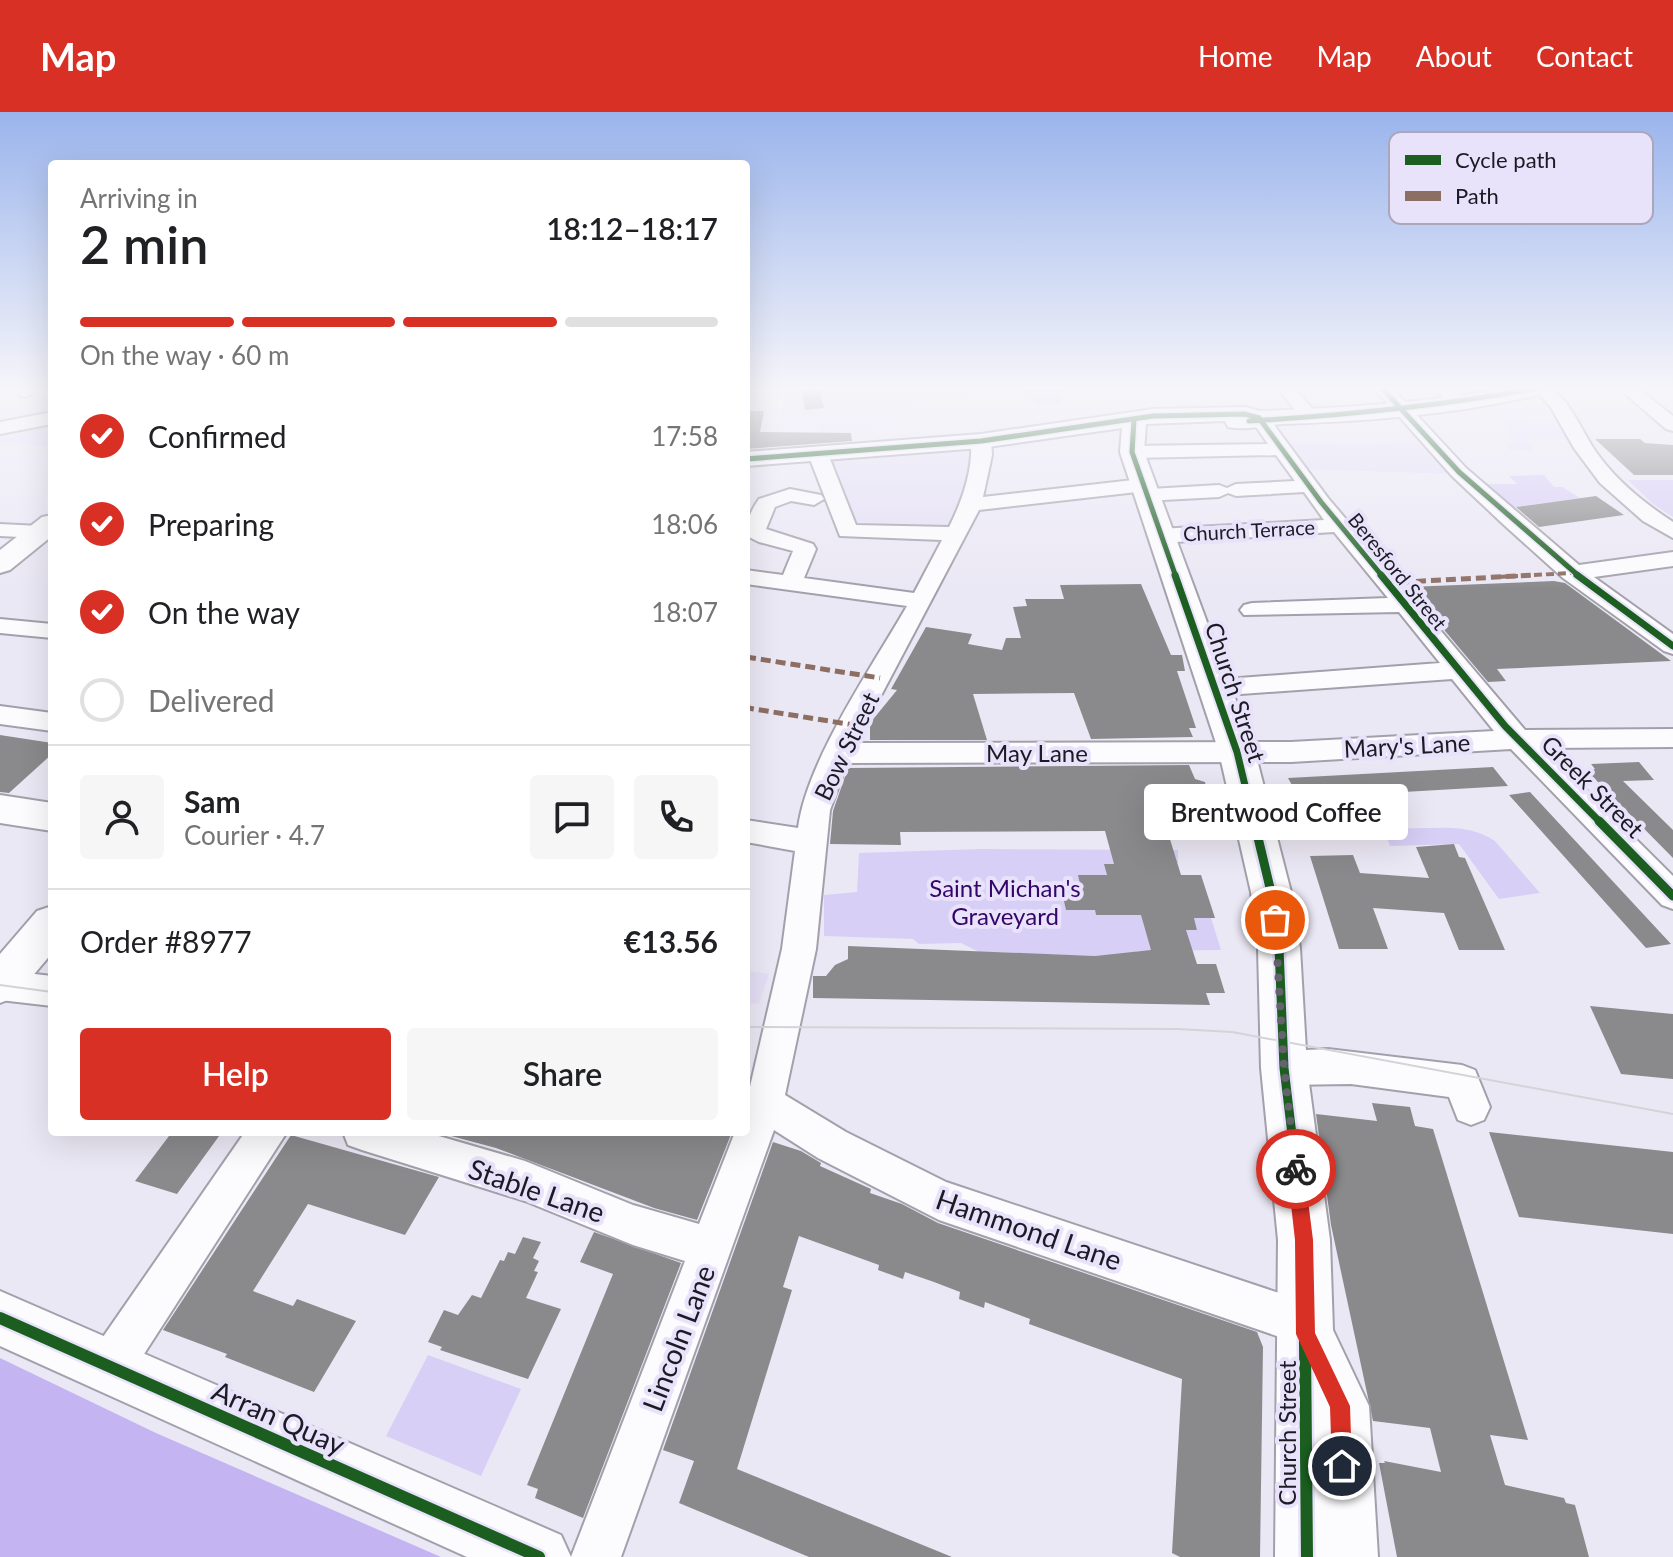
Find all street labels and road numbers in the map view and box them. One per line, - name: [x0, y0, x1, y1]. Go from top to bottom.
- street label: Beresford Street: [1344, 508, 1452, 634]
- street label: Church Terrace: [1182, 515, 1316, 545]
- street label: Church Street: [1200, 618, 1272, 766]
- street label: Bow Street: [807, 687, 885, 805]
- street label: Mary's Lane: [1343, 727, 1471, 763]
- street label: Greek Street: [1536, 729, 1650, 843]
- street label: May Lane: [986, 738, 1088, 767]
- street label: Stable Lane: [465, 1151, 609, 1229]
- street label: Hammond Lane: [932, 1181, 1126, 1277]
- street label: Lincoln Lane: [635, 1260, 721, 1416]
- street label: Church Street: [1272, 1360, 1301, 1506]
- street label: Arran Quay: [207, 1373, 351, 1462]

